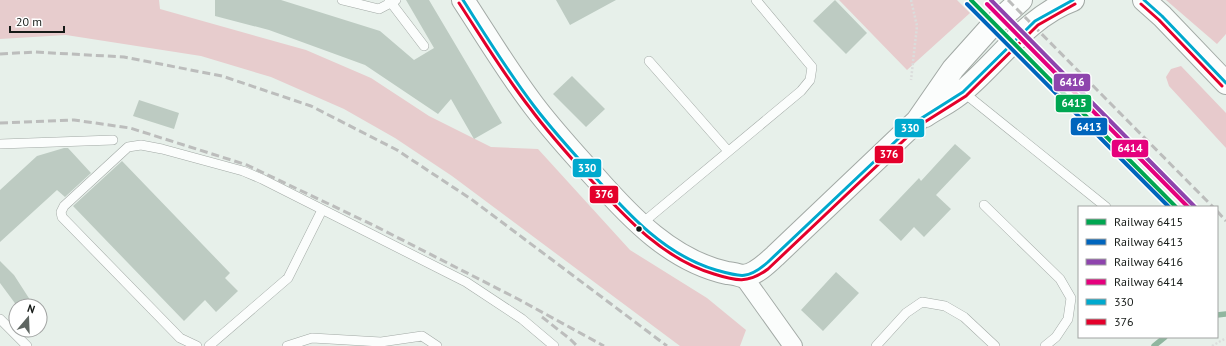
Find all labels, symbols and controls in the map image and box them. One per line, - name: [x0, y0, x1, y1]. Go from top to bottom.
- scale bar: [10, 8, 64, 34]
- text: 20 m: [16, 14, 42, 29]
- line badge: 6416: [1053, 73, 1091, 92]
- text: 6416: [1060, 75, 1084, 89]
- line badge: 6415: [1055, 94, 1092, 113]
- text: 6415: [1062, 96, 1086, 110]
- line badge: 6413: [1070, 117, 1108, 136]
- line badge: 330: [894, 118, 925, 138]
- text: 6413: [1077, 120, 1101, 134]
- text: 330: [901, 121, 919, 135]
- line badge: 6414: [1111, 139, 1149, 158]
- text: 6414: [1118, 141, 1143, 155]
- line badge: 376: [874, 145, 904, 164]
- text: 376: [880, 147, 898, 161]
- line badge: 330: [572, 158, 602, 178]
- text: 330: [578, 161, 596, 175]
- line badge: 376: [589, 185, 619, 204]
- text: 376: [595, 187, 613, 201]
- legend: [1078, 206, 1218, 338]
- text: Railway 6415: [1114, 214, 1183, 229]
- unlabelled marker: [634, 224, 644, 234]
- text: Railway 6413: [1114, 234, 1183, 249]
- text: Railway 6416: [1114, 254, 1183, 269]
- text: Railway 6414: [1114, 274, 1183, 289]
- text: 330: [1114, 294, 1134, 309]
- north arrow: [8, 298, 48, 338]
- text: N: [26, 301, 37, 316]
- text: 376: [1114, 314, 1134, 329]

